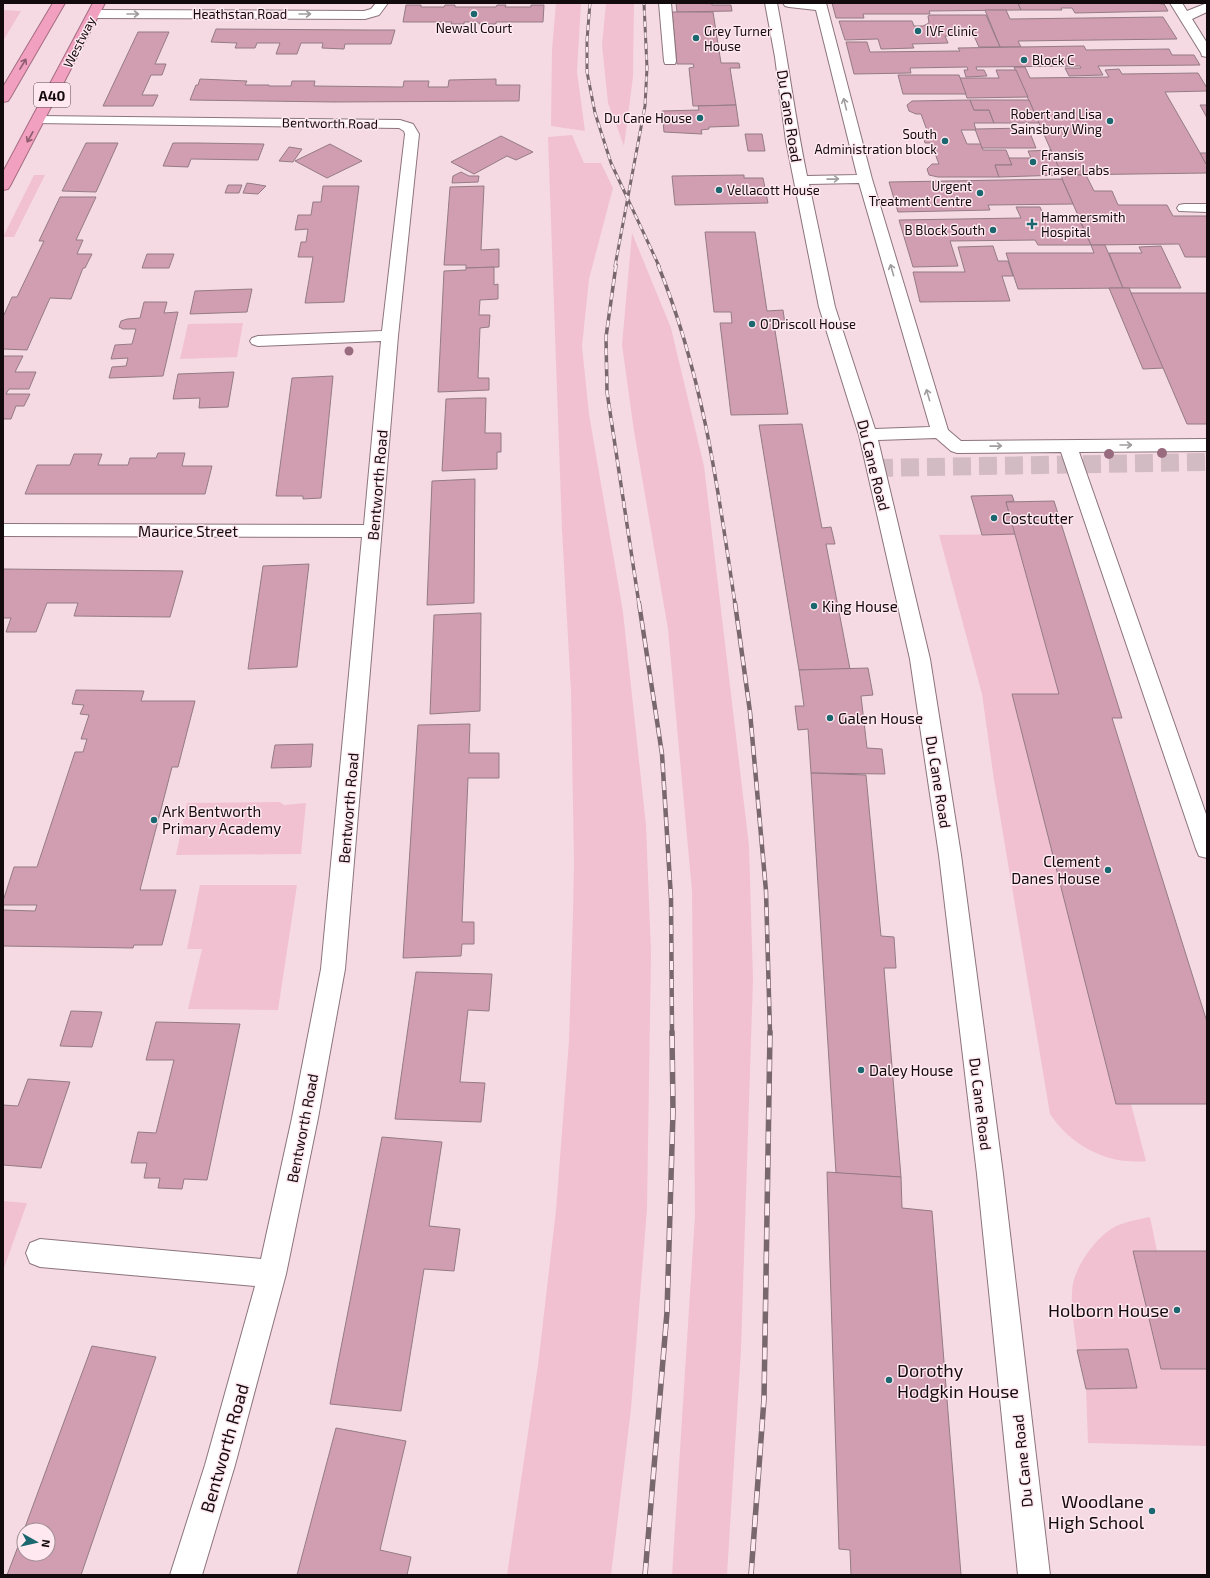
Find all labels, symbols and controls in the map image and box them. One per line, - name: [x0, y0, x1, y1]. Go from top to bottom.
- street label: Heathstan Road: [193, 6, 287, 22]
- marker: Newall Court: [469, 9, 479, 19]
- one-way arrow: [126, 10, 139, 18]
- one-way arrow: [298, 10, 311, 18]
- street label: Westway: [59, 14, 99, 70]
- place label: Newall Court: [436, 20, 512, 36]
- place label: Grey Turner House: [704, 23, 772, 54]
- place label: IVF clinic: [926, 23, 978, 39]
- marker: IVF clinic: [913, 26, 923, 36]
- marker: Grey Turner House: [691, 33, 701, 43]
- place label: Block C: [1032, 52, 1074, 68]
- marker: Block C: [1019, 55, 1029, 65]
- one-way arrow: [19, 58, 27, 70]
- street label: Du Cane Road: [774, 69, 806, 163]
- road number: A40: [34, 83, 70, 107]
- one-way arrow: [841, 98, 849, 111]
- place label: Robert and Lisa Sainsbury Wing: [1010, 106, 1102, 137]
- place label: Du Cane House: [604, 110, 692, 126]
- marker: Du Cane House: [695, 113, 705, 123]
- street label: Bentworth Road: [282, 114, 378, 132]
- marker: Robert and Lisa Sainsbury Wing: [1105, 116, 1115, 126]
- place label: South Administration block: [815, 126, 937, 157]
- one-way arrow: [25, 131, 33, 143]
- marker: South Administration block: [940, 136, 950, 146]
- place label: Fransis Fraser Labs: [1041, 147, 1109, 178]
- marker: Fransis Fraser Labs: [1028, 157, 1038, 167]
- one-way arrow: [826, 175, 839, 183]
- place label: Urgent Treatment Centre: [869, 178, 972, 209]
- place label: Vellacott House: [727, 182, 820, 198]
- marker: Vellacott House: [714, 185, 724, 195]
- marker: Urgent Treatment Centre: [975, 188, 985, 198]
- place label: Hammersmith Hospital: [1041, 209, 1126, 240]
- marker: Hammersmith Hospital: [1026, 218, 1038, 230]
- place label: B Block South: [904, 222, 985, 238]
- marker: B Block South: [988, 225, 998, 235]
- one-way arrow: [888, 264, 895, 277]
- place label: O'Driscoll House: [760, 316, 856, 332]
- marker: O'Driscoll House: [747, 319, 757, 329]
- one-way arrow: [924, 388, 932, 401]
- street label: Du Cane Road: [854, 418, 894, 512]
- street label: Bentworth Road: [363, 429, 391, 541]
- one-way arrow: [1119, 441, 1132, 449]
- one-way arrow: [989, 442, 1002, 450]
- place label: Costcutter: [1002, 509, 1074, 527]
- marker: Costcutter: [989, 513, 999, 523]
- street label: Maurice Street: [138, 522, 238, 540]
- place label: King House: [822, 597, 898, 615]
- marker: King House: [809, 601, 819, 611]
- place label: Galen House: [838, 709, 923, 727]
- marker: Galen House: [825, 713, 835, 723]
- street label: Du Cane Road: [923, 735, 955, 829]
- street label: Bentworth Road: [334, 752, 362, 864]
- place label: Ark Bentworth Primary Academy: [162, 802, 281, 837]
- marker: Ark Bentworth Primary Academy: [149, 815, 159, 825]
- place label: Clement Danes House: [1011, 852, 1100, 887]
- marker: Clement Danes House: [1103, 865, 1113, 875]
- street label: Du Cane Road: [966, 1057, 996, 1151]
- place label: Daley House: [869, 1061, 953, 1079]
- marker: Daley House: [856, 1065, 866, 1075]
- street label: Bentworth Road: [283, 1072, 321, 1184]
- place label: Holborn House: [1048, 1299, 1169, 1321]
- marker: Holborn House: [1172, 1305, 1182, 1315]
- place label: Dorothy Hodgkin House: [897, 1359, 1019, 1402]
- marker: Dorothy Hodgkin House: [884, 1375, 894, 1385]
- street label: Bentworth Road: [195, 1381, 253, 1515]
- street label: Du Cane Road: [1008, 1414, 1036, 1508]
- place label: Woodlane High School: [1048, 1490, 1145, 1533]
- marker: Woodlane High School: [1147, 1506, 1157, 1516]
- north arrow: [16, 1522, 56, 1562]
- text: N: [39, 1539, 53, 1548]

